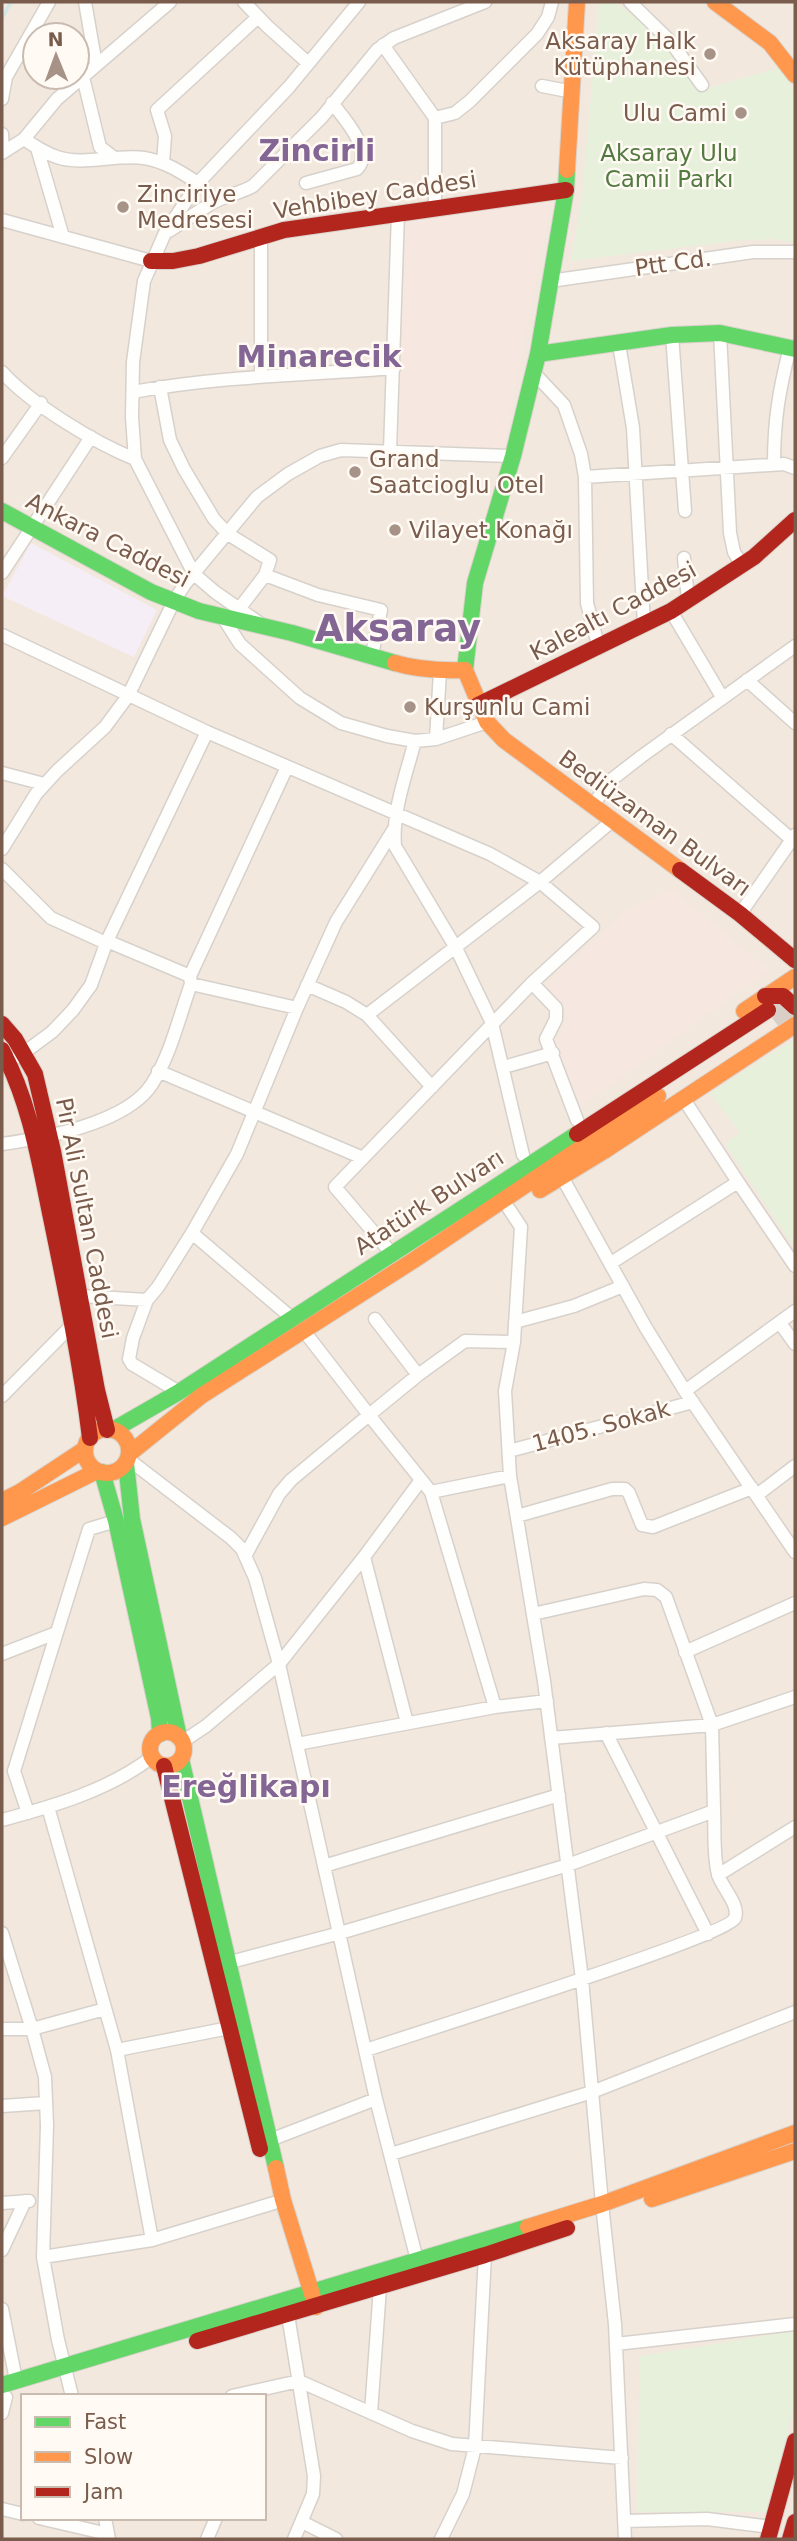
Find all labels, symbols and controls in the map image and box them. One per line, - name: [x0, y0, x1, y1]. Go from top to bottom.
- north arrow: [21, 21, 91, 91]
- text: N: [48, 28, 64, 50]
- place label: Aksaray Halk Kütüphanesi: [545, 28, 697, 80]
- marker: Aksaray Halk Kütüphanesi: [702, 46, 718, 62]
- place label: Ulu Cami: [623, 100, 727, 126]
- marker: Ulu Cami: [733, 105, 749, 121]
- district label: Zincirli: [259, 133, 375, 168]
- park label: Aksaray Ulu Camii Parkı: [600, 140, 738, 192]
- street label: Vehbibey Caddesi: [272, 166, 478, 224]
- place label: Zinciriye Medresesi: [137, 181, 253, 233]
- marker: Zinciriye Medresesi: [115, 199, 131, 215]
- street label: Ptt Cd.: [633, 245, 713, 281]
- district label: Minarecik: [237, 339, 402, 374]
- place label: Grand Saatcioglu Otel: [369, 446, 544, 498]
- marker: Grand Saatcioglu Otel: [347, 464, 363, 480]
- street label: Ankara Caddesi: [22, 488, 194, 592]
- place label: Vilayet Konağı: [409, 517, 573, 543]
- marker: Vilayet Konağı: [387, 522, 403, 538]
- street label: Kalealtı Caddesi: [525, 556, 701, 666]
- district label: Aksaray: [315, 607, 481, 650]
- place label: Kurşunlu Cami: [424, 694, 590, 720]
- marker: Kurşunlu Cami: [402, 699, 418, 715]
- street label: Bediüzaman Bulvarı: [554, 745, 756, 901]
- street label: Pir Ali Sultan Caddesi: [51, 1095, 123, 1341]
- street label: Atatürk Bulvarı: [350, 1144, 508, 1260]
- street label: 1405. Sokak: [529, 1395, 674, 1457]
- district label: Ereğlikapı: [161, 1769, 331, 1804]
- legend: [21, 2394, 266, 2520]
- text: Fast: [84, 2410, 126, 2434]
- text: Slow: [84, 2445, 133, 2469]
- text: Jam: [82, 2480, 124, 2504]

